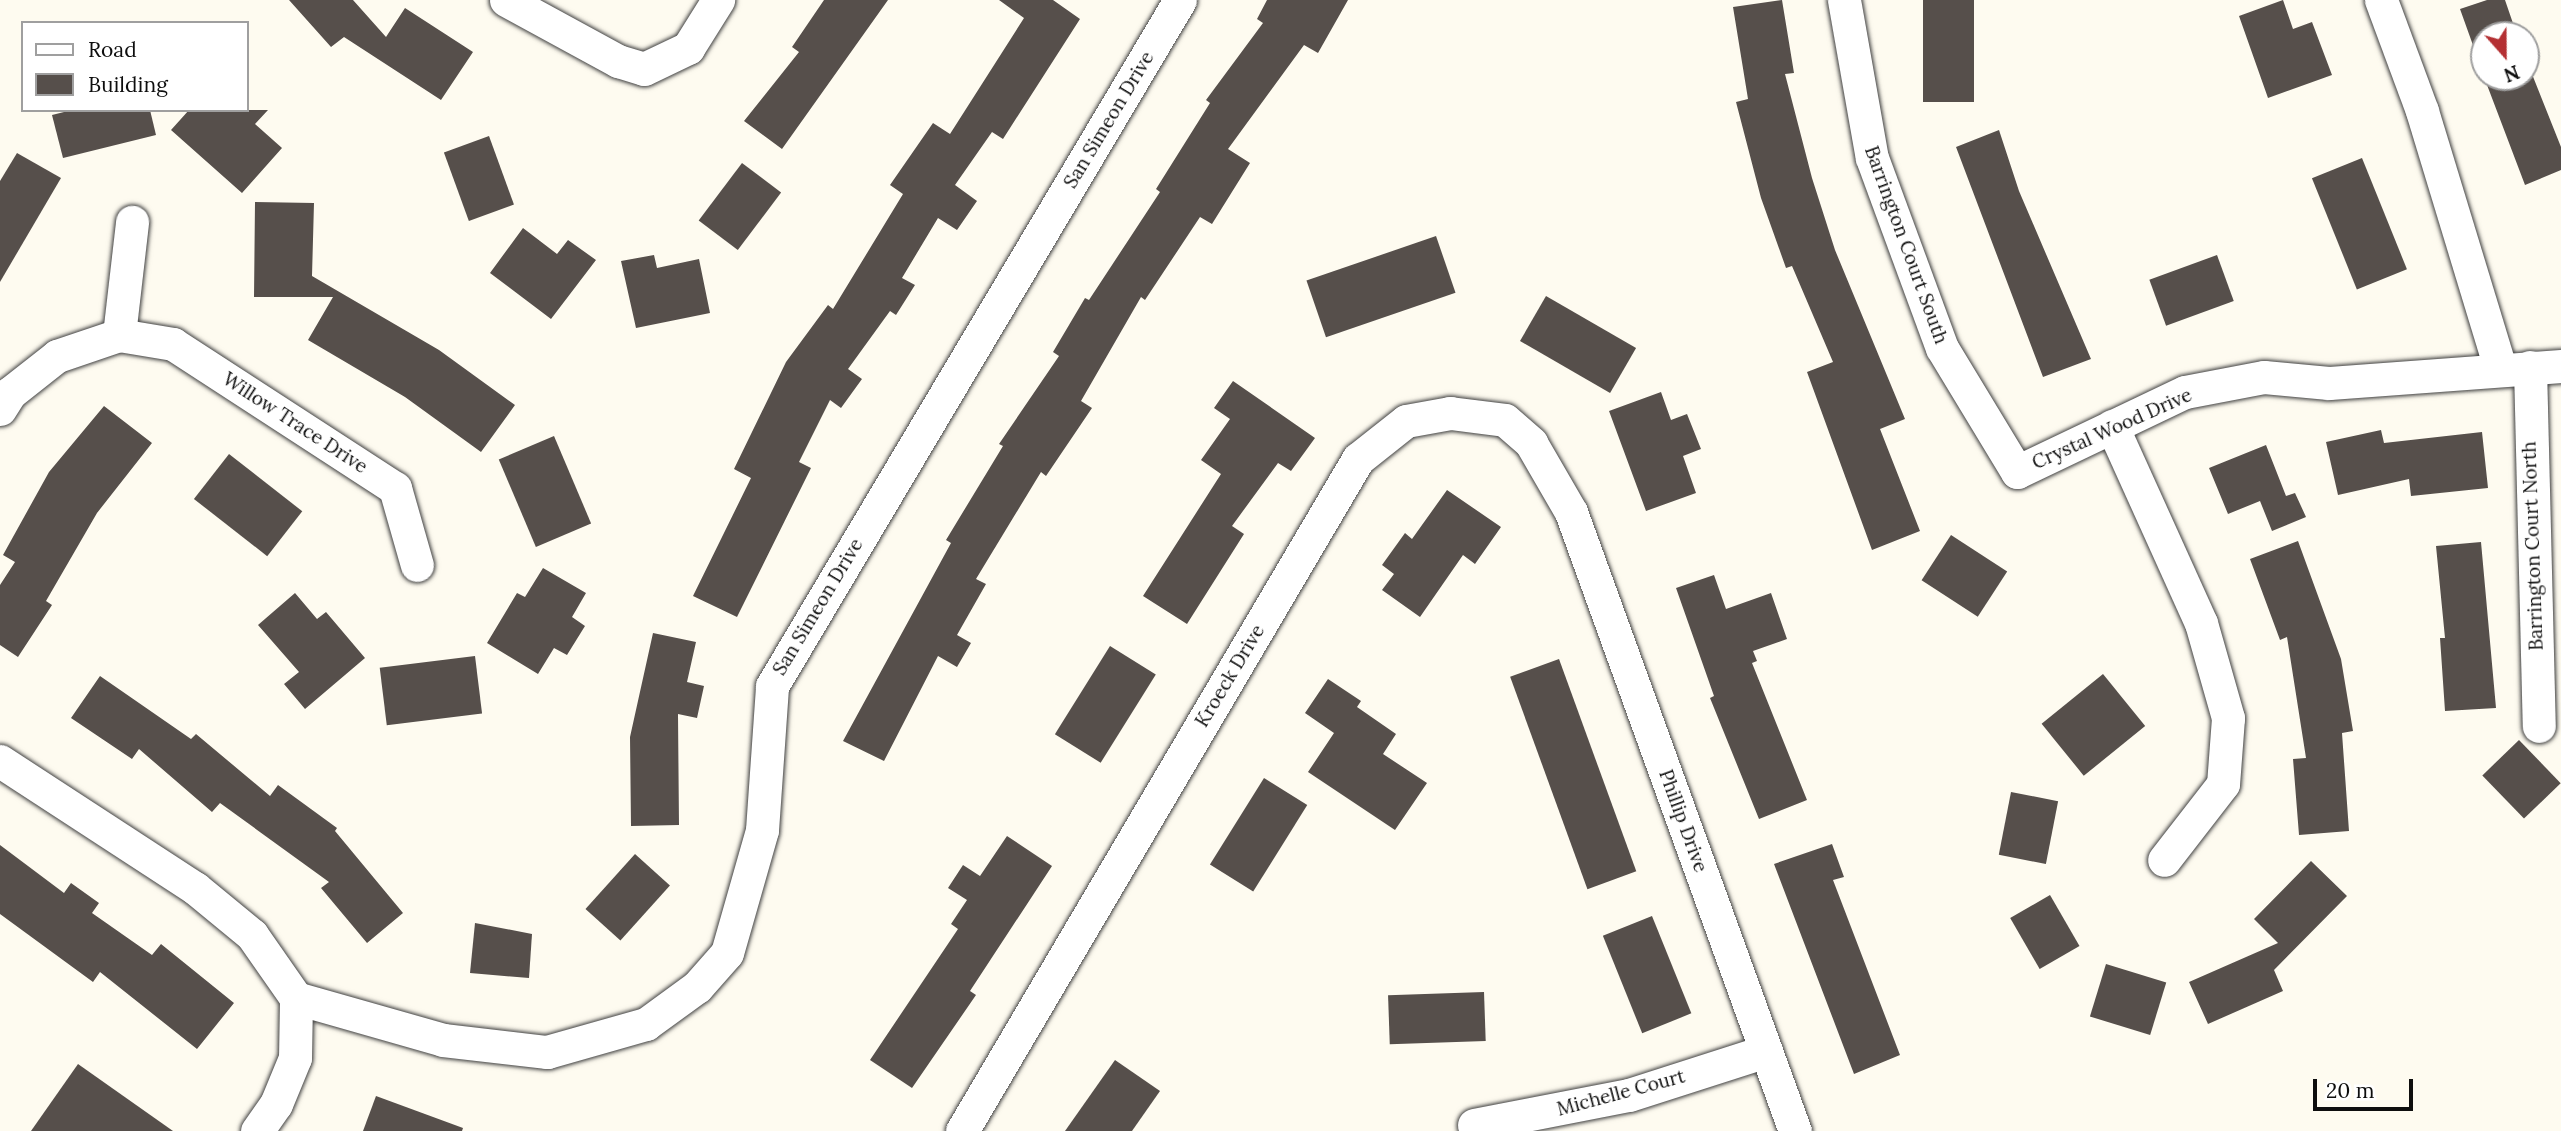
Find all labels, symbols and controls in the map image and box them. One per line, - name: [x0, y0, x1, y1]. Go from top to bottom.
- legend: [21, 21, 248, 112]
- north arrow: [2470, 21, 2540, 91]
- text: Road: [88, 36, 137, 63]
- street label: San Simeon Drive: [1059, 48, 1159, 192]
- text: N: [2501, 60, 2523, 88]
- text: Building: [88, 71, 168, 98]
- street label: Barrington Court South: [1860, 143, 1952, 347]
- street label: Willow Trace Drive: [218, 368, 372, 478]
- street label: Crystal Wood Drive: [2029, 384, 2195, 474]
- street label: Barrington Court North: [2518, 441, 2548, 651]
- street label: San Simeon Drive: [768, 535, 868, 679]
- street label: Kroeck Drive: [1191, 621, 1269, 731]
- street label: Phillip Drive: [1654, 767, 1712, 875]
- scale bar: [2316, 1064, 2416, 1108]
- street label: Michelle Court: [1554, 1065, 1688, 1121]
- text: 20 m: [2326, 1077, 2375, 1104]

